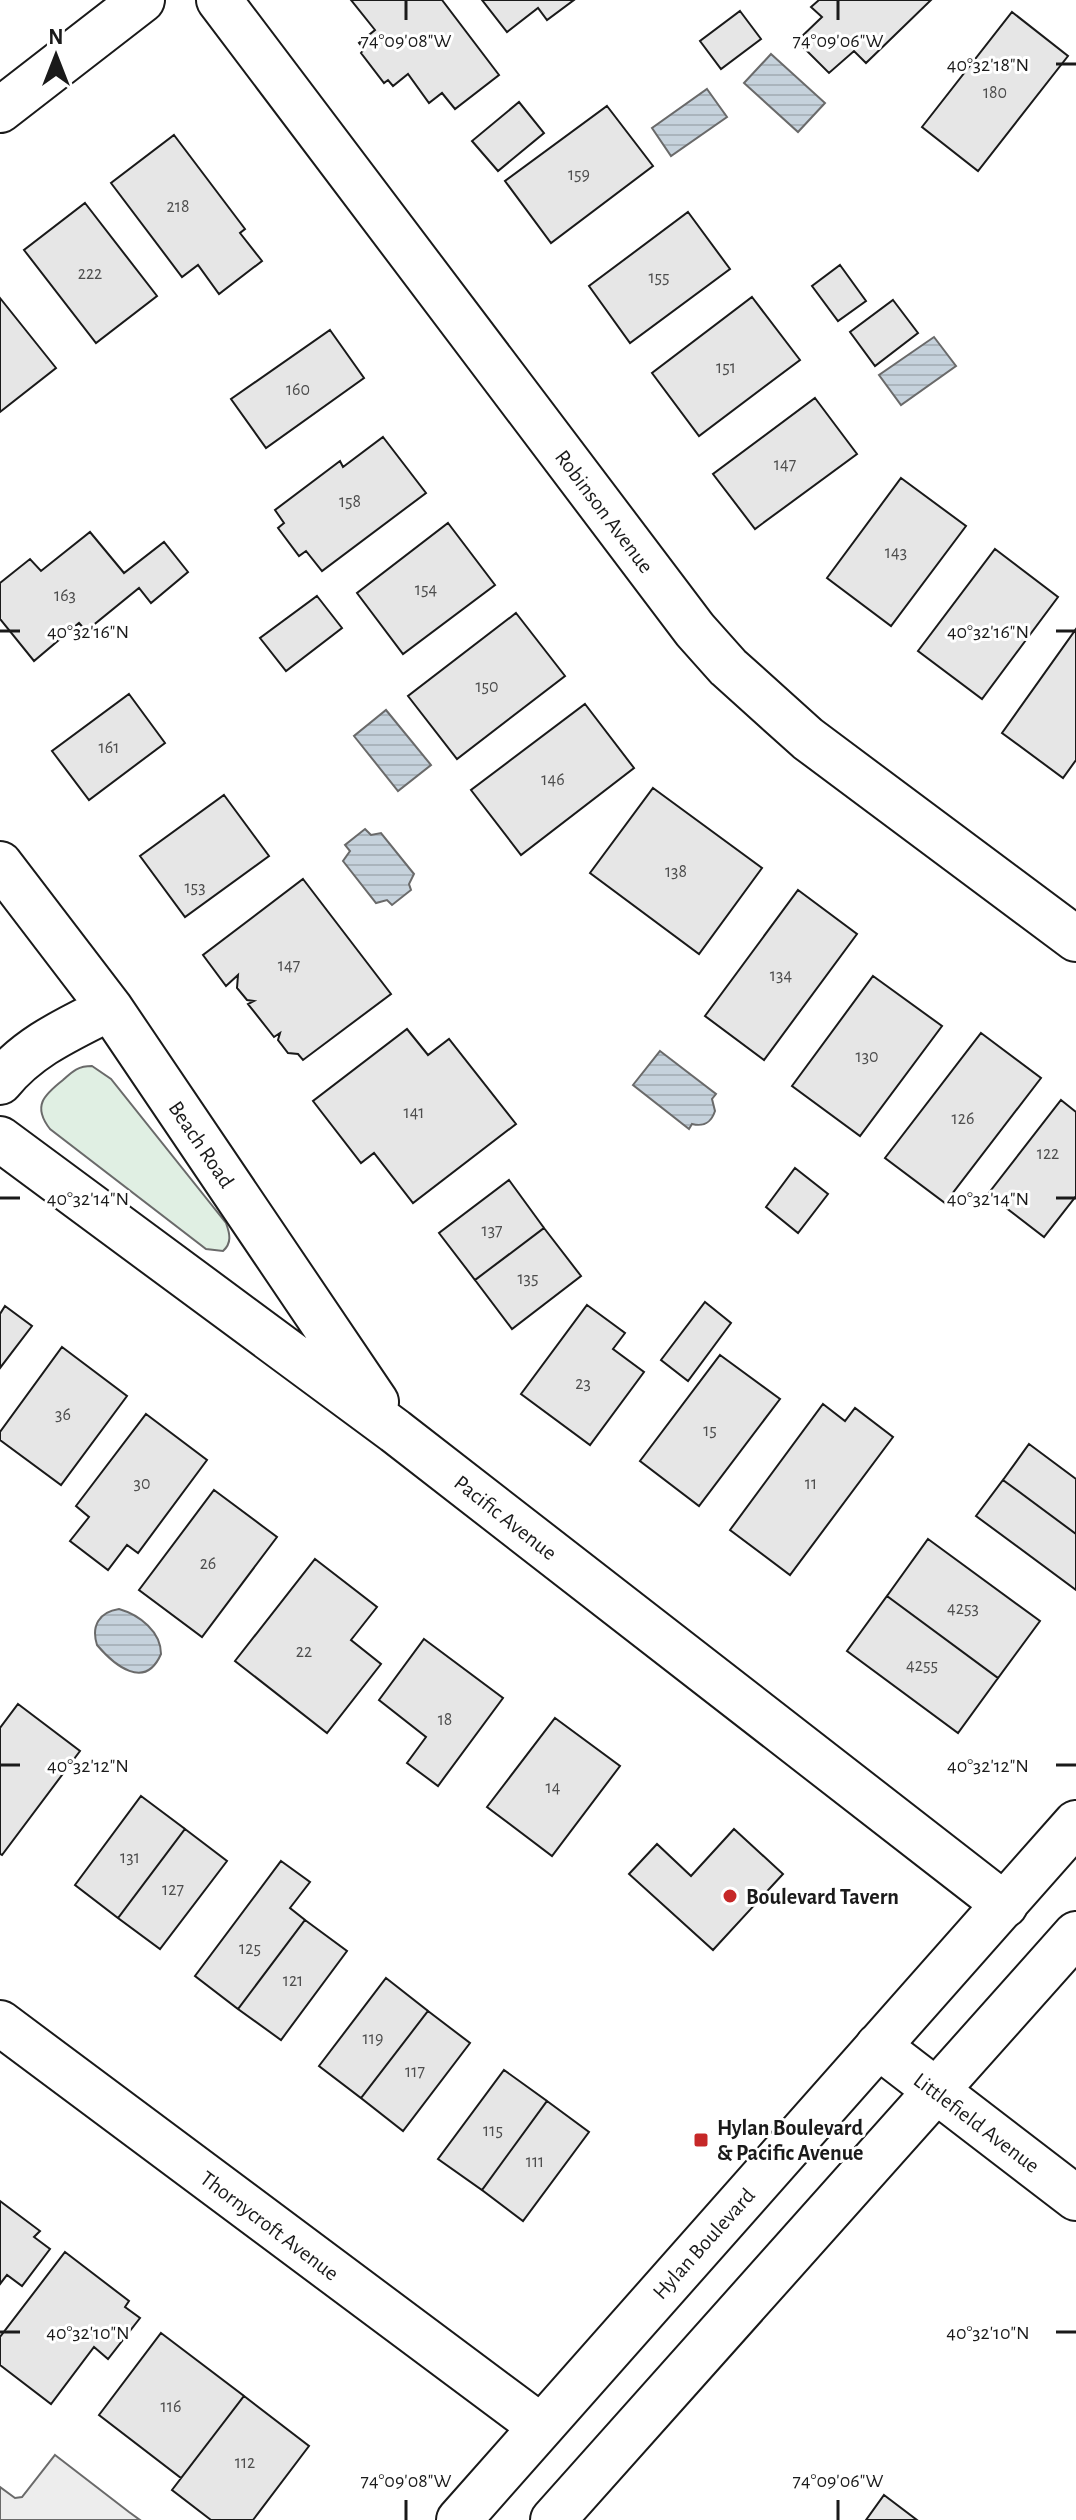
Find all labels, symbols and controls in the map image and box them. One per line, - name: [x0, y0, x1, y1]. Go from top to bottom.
- north arrow: [16, 16, 96, 96]
- text: N: [48, 26, 64, 48]
- text: 74°09'08"W: [361, 31, 452, 51]
- text: 74°09'06"W: [793, 31, 884, 51]
- text: 40°32'18"N: [947, 55, 1029, 75]
- house number: 180: [983, 84, 1007, 102]
- house number: 159: [568, 166, 590, 184]
- house number: 218: [167, 198, 189, 216]
- house number: 222: [78, 265, 102, 283]
- house number: 155: [648, 269, 670, 287]
- house number: 151: [716, 359, 736, 377]
- house number: 160: [286, 381, 310, 399]
- street label: Robinson Avenue: [551, 446, 658, 577]
- house number: 147: [774, 456, 796, 474]
- house number: 158: [339, 493, 361, 511]
- house number: 143: [885, 544, 907, 562]
- house number: 154: [415, 581, 438, 599]
- house number: 163: [54, 587, 76, 605]
- text: 40°32'16"N: [47, 622, 129, 642]
- text: 40°32'16"N: [947, 622, 1029, 642]
- house number: 150: [475, 678, 499, 696]
- house number: 161: [99, 739, 119, 757]
- house number: 146: [541, 771, 565, 789]
- house number: 138: [665, 863, 687, 881]
- house number: 153: [184, 879, 206, 897]
- house number: 147: [278, 957, 300, 975]
- house number: 134: [770, 967, 792, 985]
- house number: 130: [855, 1048, 879, 1066]
- street label: Beach Road: [164, 1097, 238, 1192]
- house number: 141: [403, 1104, 425, 1122]
- house number: 126: [952, 1110, 974, 1128]
- house number: 122: [1037, 1145, 1059, 1163]
- text: 40°32'14"N: [47, 1189, 129, 1209]
- text: 40°32'14"N: [947, 1189, 1029, 1209]
- house number: 137: [481, 1222, 503, 1240]
- house number: 135: [517, 1270, 539, 1288]
- house number: 23: [575, 1375, 591, 1393]
- house number: 36: [55, 1406, 71, 1424]
- house number: 15: [703, 1422, 717, 1440]
- street label: Pacific Avenue: [450, 1471, 561, 1564]
- house number: 30: [134, 1475, 150, 1493]
- house number: 11: [805, 1475, 817, 1493]
- house number: 26: [200, 1555, 216, 1573]
- house number: 4253: [947, 1600, 979, 1618]
- house number: 22: [296, 1643, 312, 1661]
- house number: 4255: [906, 1657, 938, 1675]
- house number: 18: [438, 1711, 452, 1729]
- text: 40°32'12"N: [47, 1756, 129, 1776]
- text: 40°32'12"N: [947, 1756, 1029, 1776]
- house number: 14: [546, 1779, 561, 1797]
- house number: 131: [120, 1849, 140, 1867]
- house number: 127: [162, 1881, 184, 1899]
- place label: Boulevard Tavern: [746, 1886, 899, 1908]
- marker: Boulevard Tavern: [721, 1887, 739, 1905]
- house number: 125: [239, 1940, 261, 1958]
- house number: 121: [283, 1972, 303, 1990]
- house number: 119: [363, 2030, 383, 2048]
- house number: 117: [405, 2063, 425, 2081]
- street label: Littlefield Avenue: [909, 2069, 1043, 2177]
- place label: Hylan Boulevard & Pacific Avenue: [717, 2117, 864, 2164]
- house number: 115: [483, 2122, 503, 2140]
- marker: Hylan Boulevard & Pacific Avenue: [692, 2131, 710, 2149]
- house number: 111: [526, 2153, 544, 2171]
- street label: Thornycroft Avenue: [196, 2167, 343, 2285]
- street label: Hylan Boulevard: [648, 2184, 759, 2303]
- text: 40°32'10"N: [46, 2323, 130, 2343]
- text: 40°32'10"N: [946, 2323, 1030, 2343]
- house number: 116: [161, 2398, 181, 2416]
- house number: 112: [235, 2454, 255, 2472]
- text: 74°09'08"W: [361, 2471, 452, 2491]
- text: 74°09'06"W: [793, 2471, 884, 2491]

